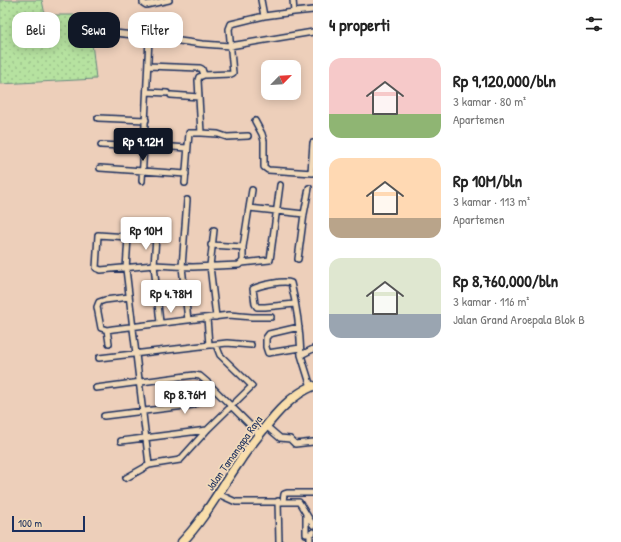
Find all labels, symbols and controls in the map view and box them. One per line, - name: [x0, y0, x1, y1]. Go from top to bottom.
- chip: Beli: [12, 12, 60, 48]
- chip: Sewa: [68, 12, 120, 48]
- chip: Filter: [128, 12, 183, 48]
- text: 4 properti: [329, 13, 390, 36]
- icon: filters: [583, 13, 605, 35]
- north arrow: [261, 60, 301, 100]
- map controls: [261, 60, 301, 100]
- text: Rp 9,120,000/bln: [453, 69, 556, 92]
- icon: home: [361, 74, 409, 122]
- text: 3 kamar · 80 m²: [453, 92, 526, 110]
- text: Apartemen: [453, 110, 505, 128]
- pin: Rp 9.12M: [102, 128, 184, 162]
- text: Rp 9.12M: [123, 132, 163, 150]
- text: Rp 10M/bln: [453, 169, 522, 192]
- icon: home: [361, 174, 409, 222]
- text: 3 kamar · 113 m²: [453, 192, 530, 210]
- text: Apartemen: [453, 210, 505, 228]
- pin: Rp 10M: [113, 217, 179, 251]
- text: Rp 10M: [130, 221, 162, 239]
- text: Rp 8,760,000/bln: [453, 269, 558, 292]
- icon: home: [361, 274, 409, 322]
- pin: Rp 4.78M: [130, 280, 212, 314]
- text: Rp 4.78M: [150, 284, 192, 302]
- text: 3 kamar · 116 m²: [453, 292, 529, 310]
- text: Jalan Grand Aroepala Blok B: [453, 310, 585, 328]
- pin: Rp 8.76M: [144, 381, 226, 415]
- text: Rp 8.76M: [164, 385, 206, 403]
- street label: Jalan Tamangapa Raya: [203, 412, 265, 493]
- scale bar: [12, 514, 85, 533]
- text: 100 m: [18, 516, 42, 530]

